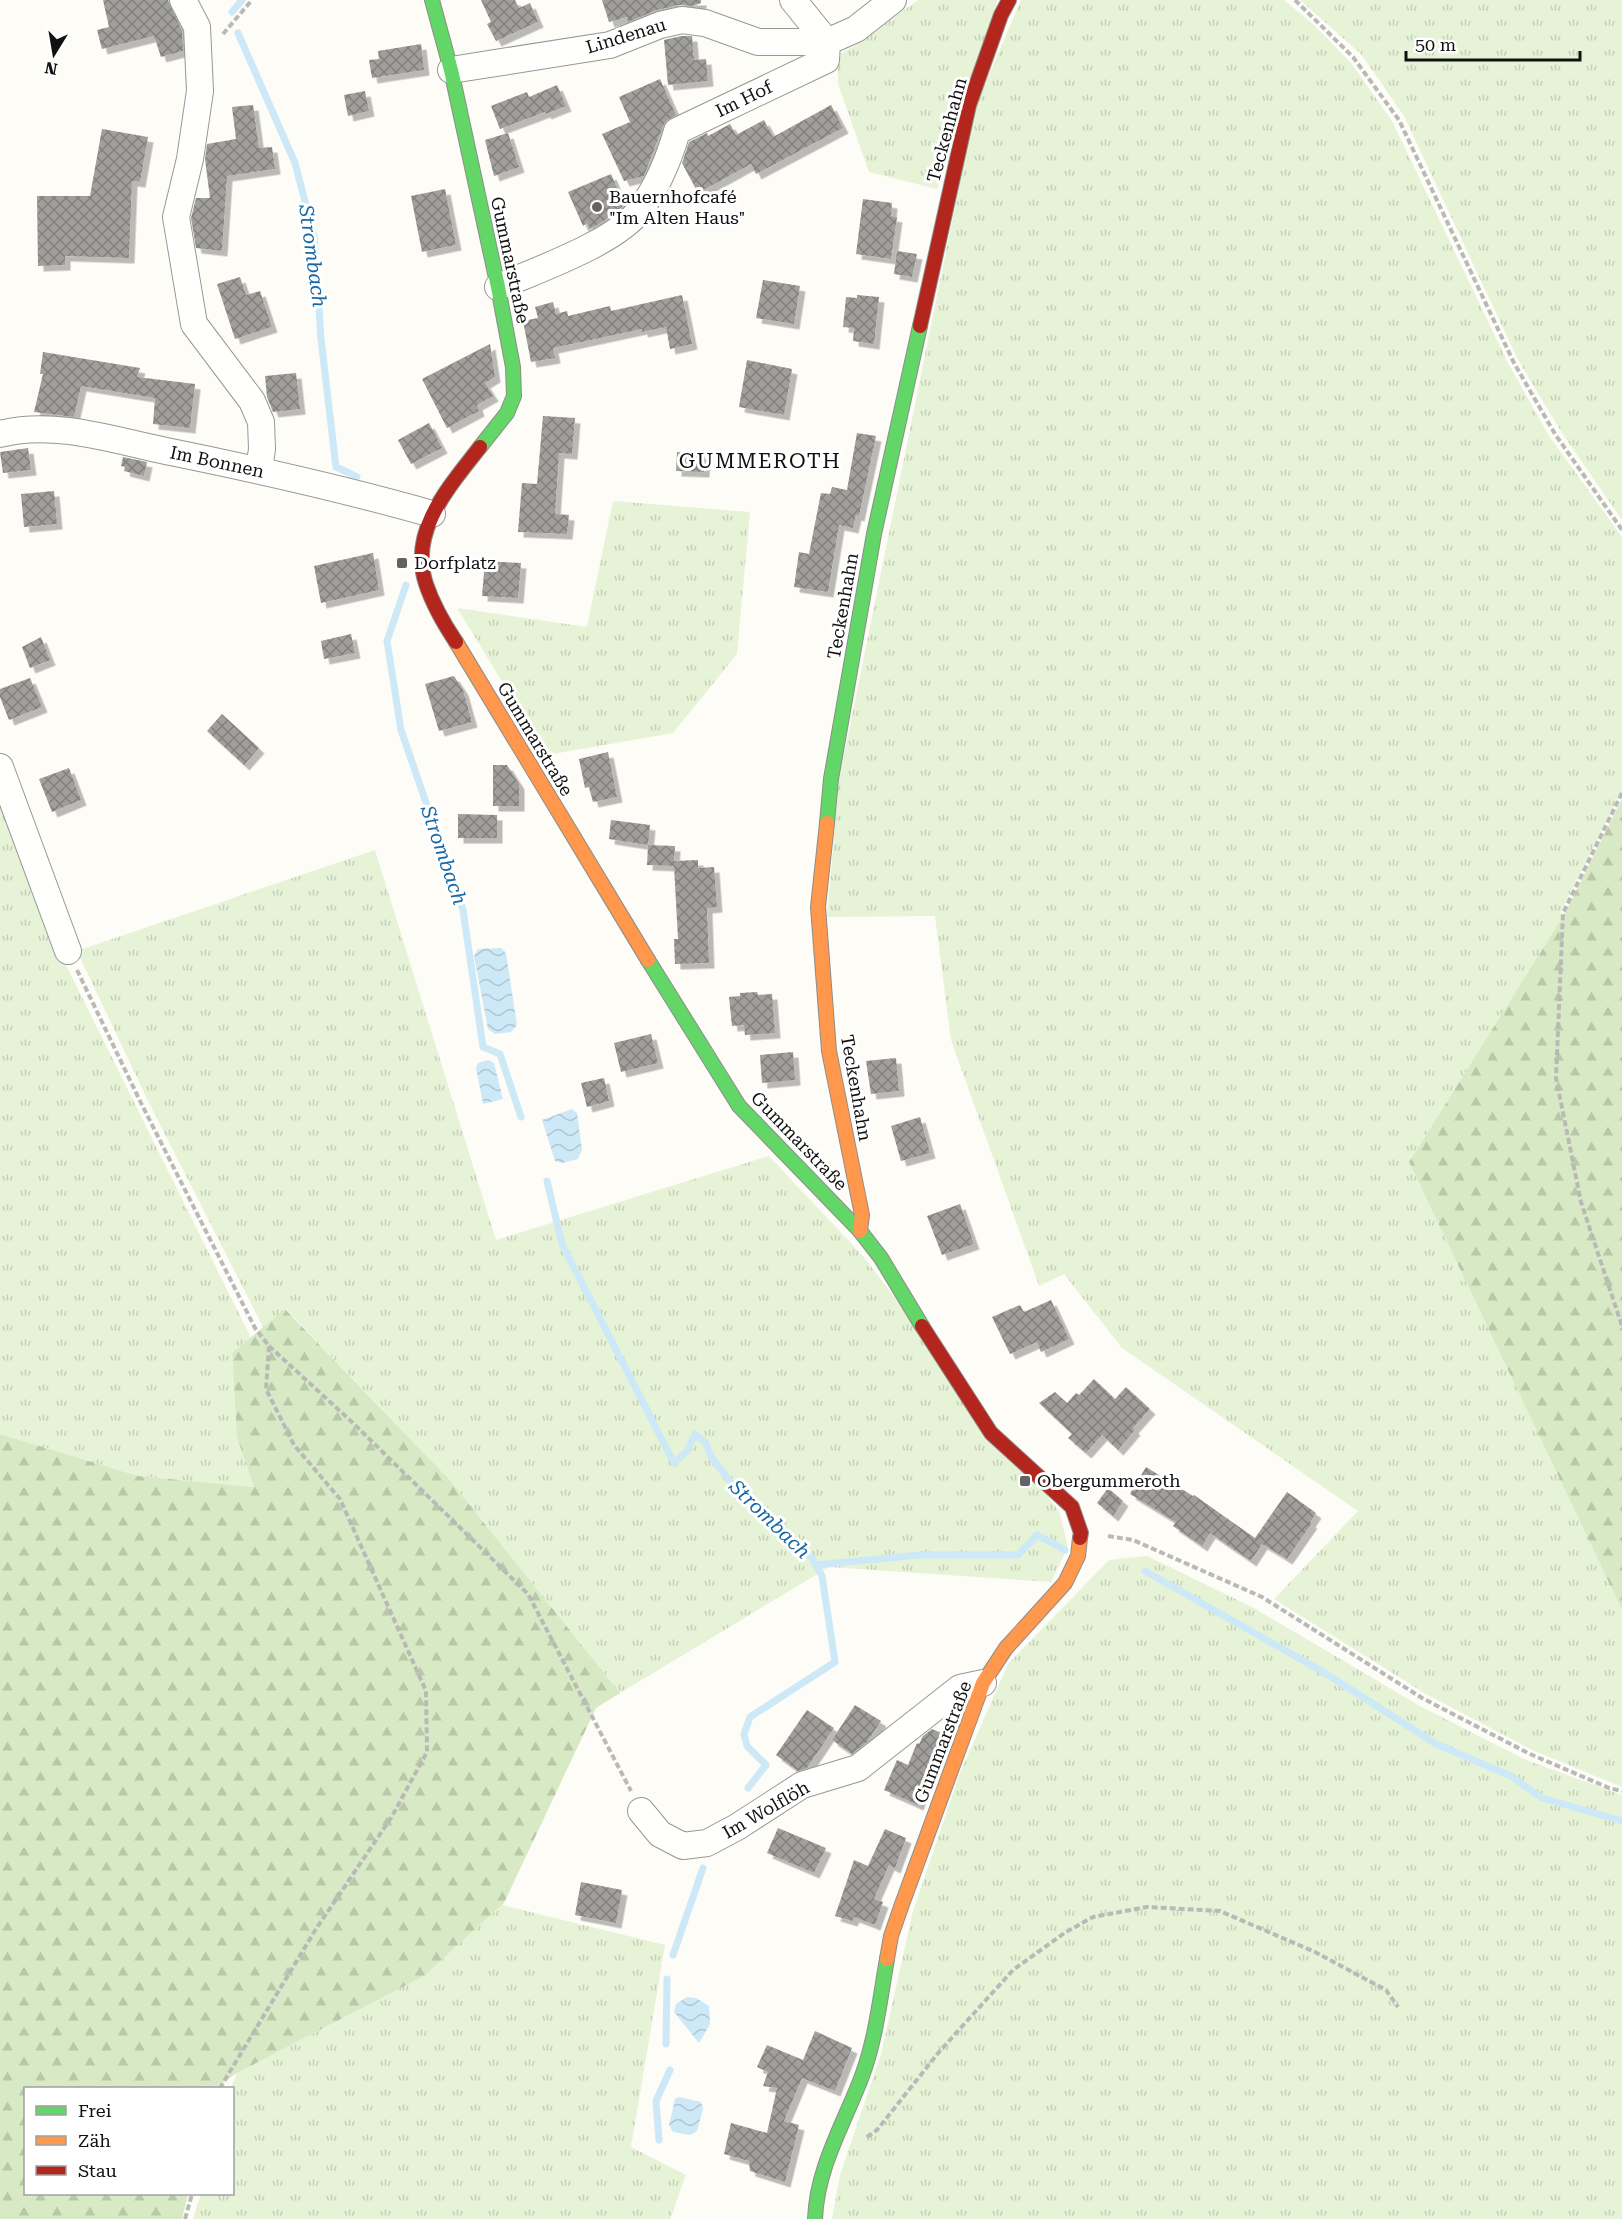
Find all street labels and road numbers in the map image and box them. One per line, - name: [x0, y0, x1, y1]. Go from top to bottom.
- street label: Lindenau: [583, 13, 668, 58]
- street label: Im Hof: [712, 75, 776, 121]
- street label: Teckenhahn: [922, 75, 971, 185]
- street label: Gummarstraße: [487, 195, 534, 325]
- street label: Im Bonnen: [168, 441, 266, 482]
- street label: Teckenhahn: [823, 551, 862, 661]
- street label: Gummarstraße: [493, 678, 578, 800]
- street label: Teckenhahn: [837, 1033, 876, 1143]
- street label: Gummarstraße: [747, 1087, 852, 1194]
- street label: Gummarstraße: [910, 1678, 975, 1806]
- street label: Im Wolflöh: [719, 1776, 813, 1843]

